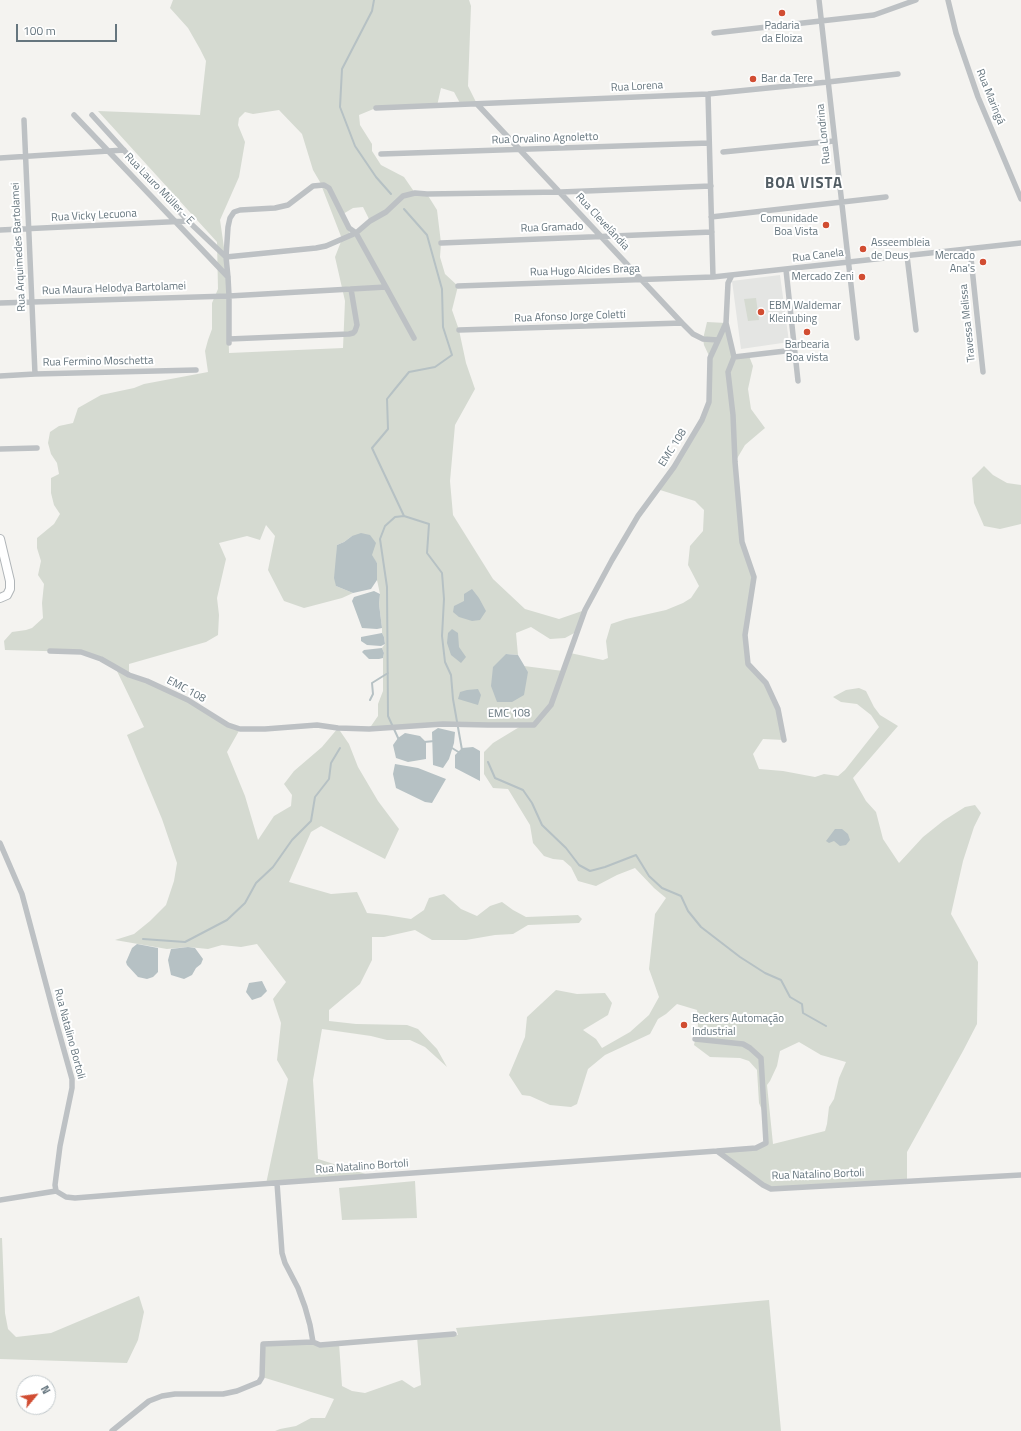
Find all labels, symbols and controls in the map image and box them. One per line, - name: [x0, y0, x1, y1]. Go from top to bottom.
- marker: Padaria da Eloiza: [777, 8, 787, 18]
- scale bar: [18, 16, 119, 42]
- place label: Padaria da Eloiza: [761, 19, 803, 45]
- text: 100 m: [23, 21, 56, 40]
- street label: Rua Maringá: [973, 67, 1007, 127]
- place label: Bar da Tere: [761, 72, 813, 86]
- marker: Bar da Tere: [748, 74, 758, 84]
- street label: Rua Lorena: [611, 79, 663, 95]
- street label: Rua Londrina: [814, 103, 834, 165]
- street label: Rua Orvalino Agnoletto: [491, 131, 599, 147]
- street label: Rua Lauro Müller - E: [121, 150, 197, 228]
- district label: BOA VISTA: [765, 175, 843, 193]
- street label: Rua Arquimedes Bartolamei: [9, 182, 29, 312]
- street label: Rua Clevelândia: [572, 191, 632, 253]
- street label: Rua Vicky Lecuona: [51, 207, 137, 225]
- place label: Comunidade Boa Vista: [760, 212, 818, 238]
- street label: Rua Gramado: [520, 220, 584, 236]
- marker: Comunidade Boa Vista: [821, 220, 831, 230]
- place label: Asseembleia de Deus: [871, 236, 930, 262]
- marker: Asseembleia de Deus: [858, 244, 868, 254]
- street label: Rua Canela: [792, 246, 844, 266]
- place label: Mercado Ana's: [935, 249, 975, 275]
- marker: Mercado Ana's: [978, 257, 988, 267]
- street label: Rua Hugo Alcides Braga: [530, 262, 640, 280]
- place label: Mercado Zeni: [792, 270, 854, 284]
- marker: Mercado Zeni: [857, 272, 867, 282]
- street label: Rua Maura Helodya Bartolamei: [42, 280, 186, 298]
- street label: Travessa Melissa: [957, 283, 979, 363]
- place label: EBM Waldemar Kleinubing: [769, 299, 841, 325]
- marker: EBM Waldemar Kleinubing: [756, 307, 766, 317]
- street label: Rua Afonso Jorge Coletti: [514, 308, 626, 326]
- marker: Barbearia Boa vista: [802, 327, 812, 337]
- place label: Barbearia Boa vista: [785, 338, 829, 364]
- street label: Rua Fermino Moschetta: [43, 354, 153, 370]
- street label: EMC 108: [656, 427, 690, 469]
- street label: EMC 108: [164, 674, 208, 706]
- street label: EMC 108: [488, 707, 530, 721]
- street label: Rua Natalino Bortoli: [51, 987, 87, 1081]
- place label: Beckers Automação Industrial: [692, 1012, 784, 1038]
- marker: Beckers Automação Industrial: [679, 1020, 689, 1030]
- street label: Rua Natalino Bortoli: [315, 1157, 409, 1177]
- street label: Rua Natalino Bortoli: [771, 1167, 865, 1183]
- north arrow: [16, 1375, 56, 1415]
- text: N: [37, 1382, 54, 1397]

